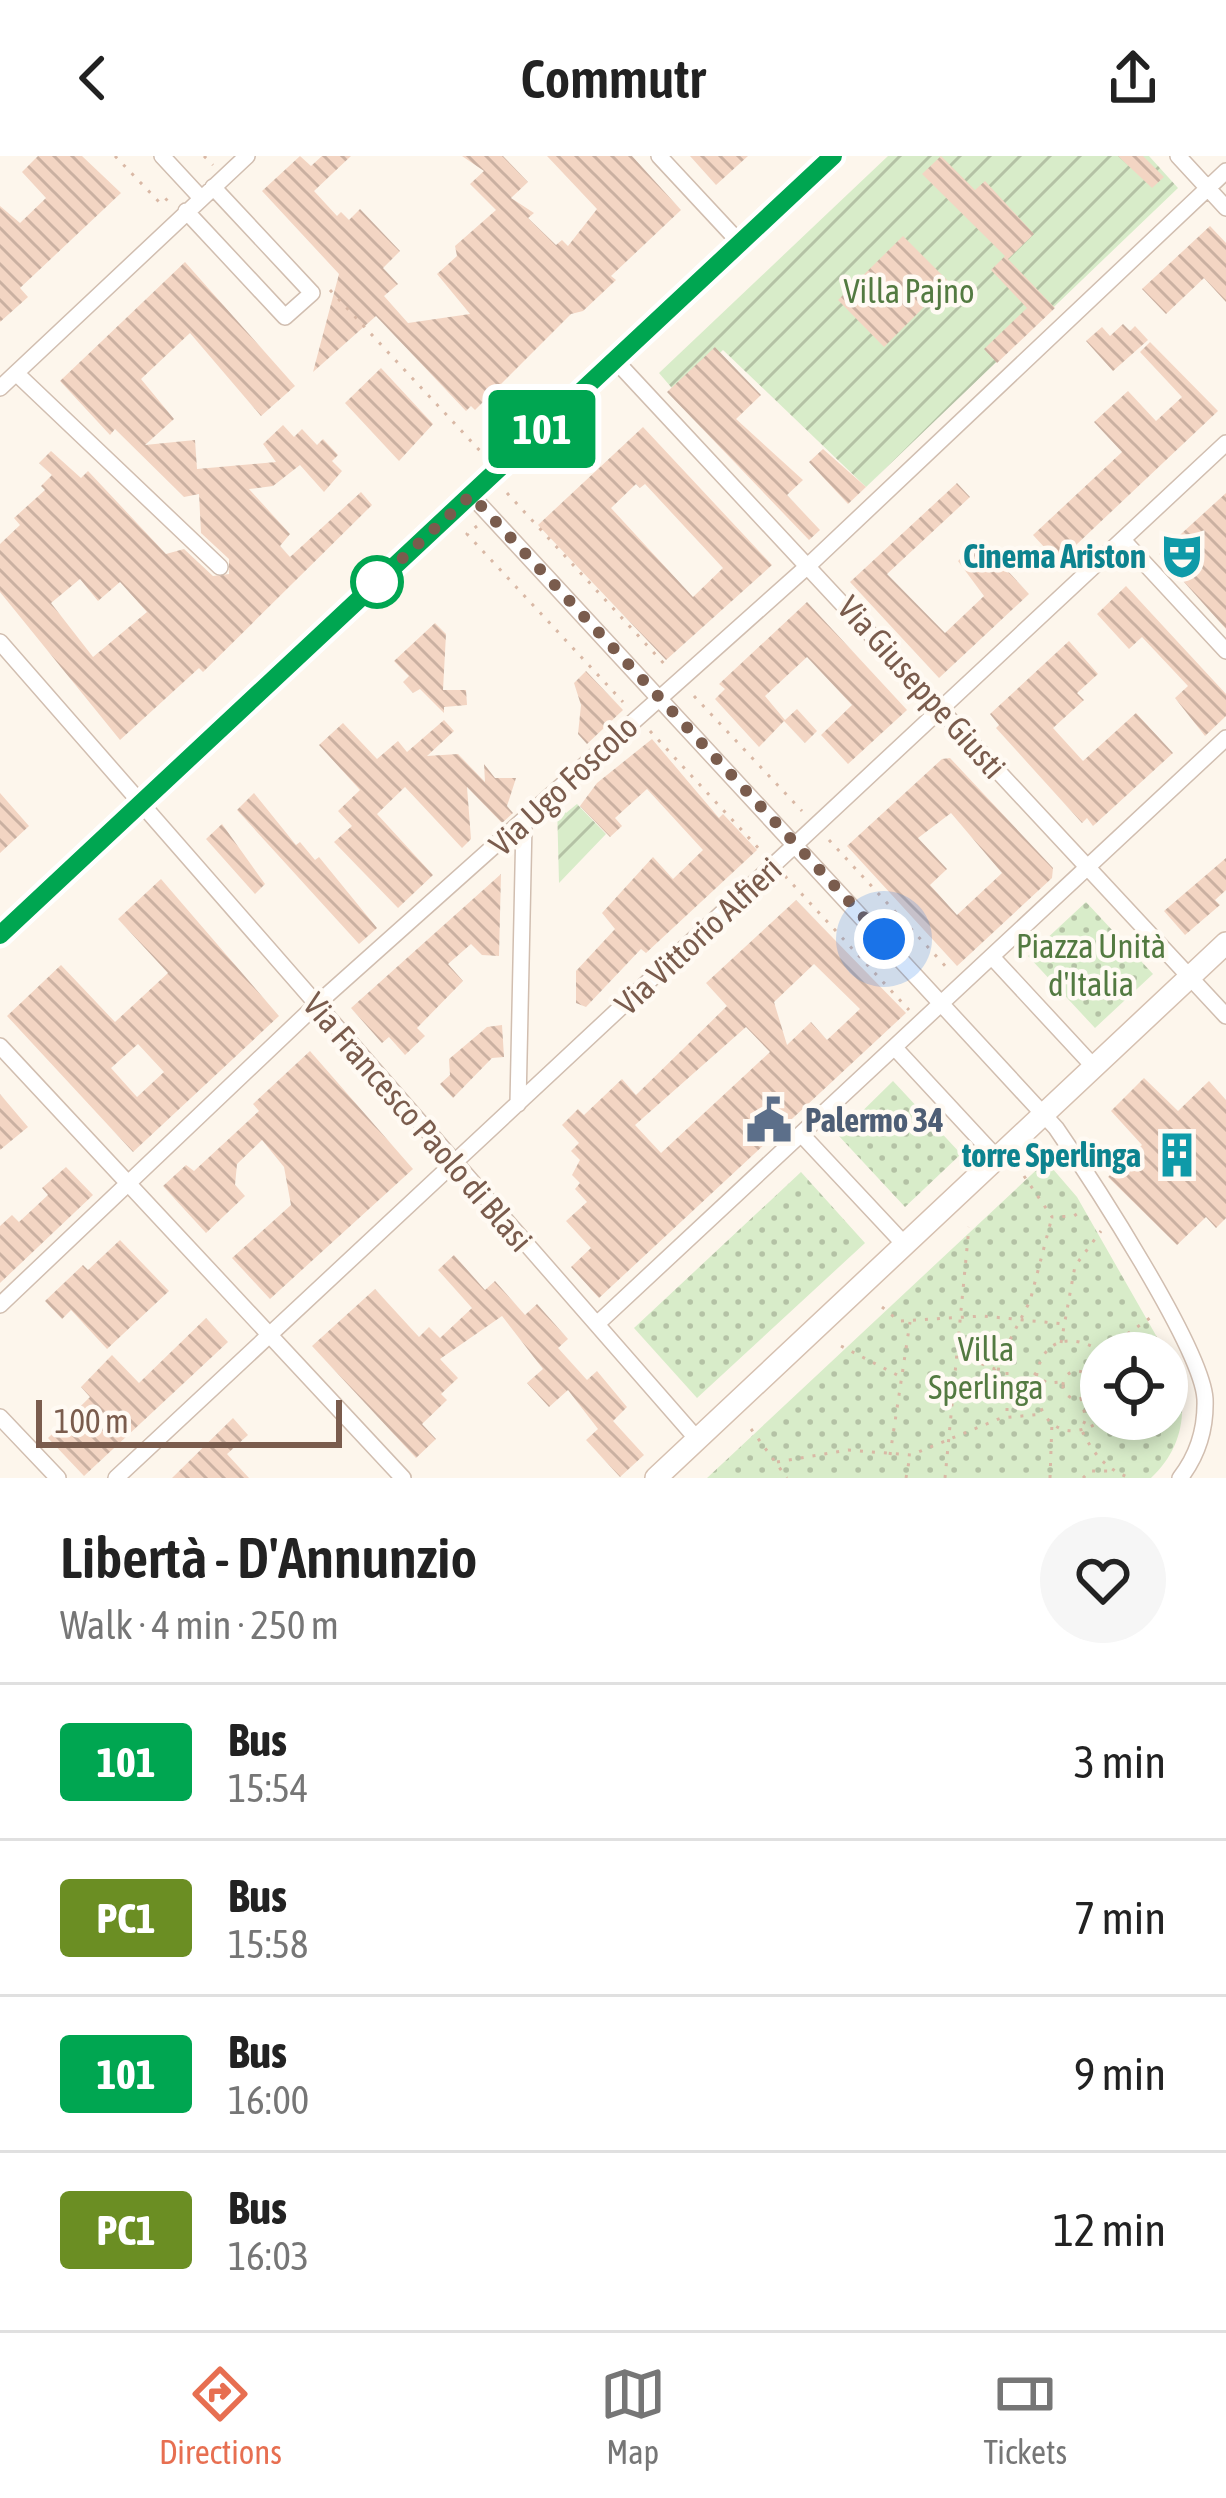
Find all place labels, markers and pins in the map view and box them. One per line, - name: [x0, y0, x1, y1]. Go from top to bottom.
- theatre icon: Cinema Ariston: [1157, 531, 1207, 581]
- place label: Cinema Ariston: [963, 537, 1146, 575]
- unlabelled marker: [352, 557, 402, 607]
- public building icon: Palermo 34: [744, 1095, 794, 1145]
- place label: Palermo 34: [805, 1101, 944, 1139]
- building icon: torre Sperlinga: [1152, 1130, 1202, 1180]
- place label: torre Sperlinga: [961, 1136, 1141, 1174]

